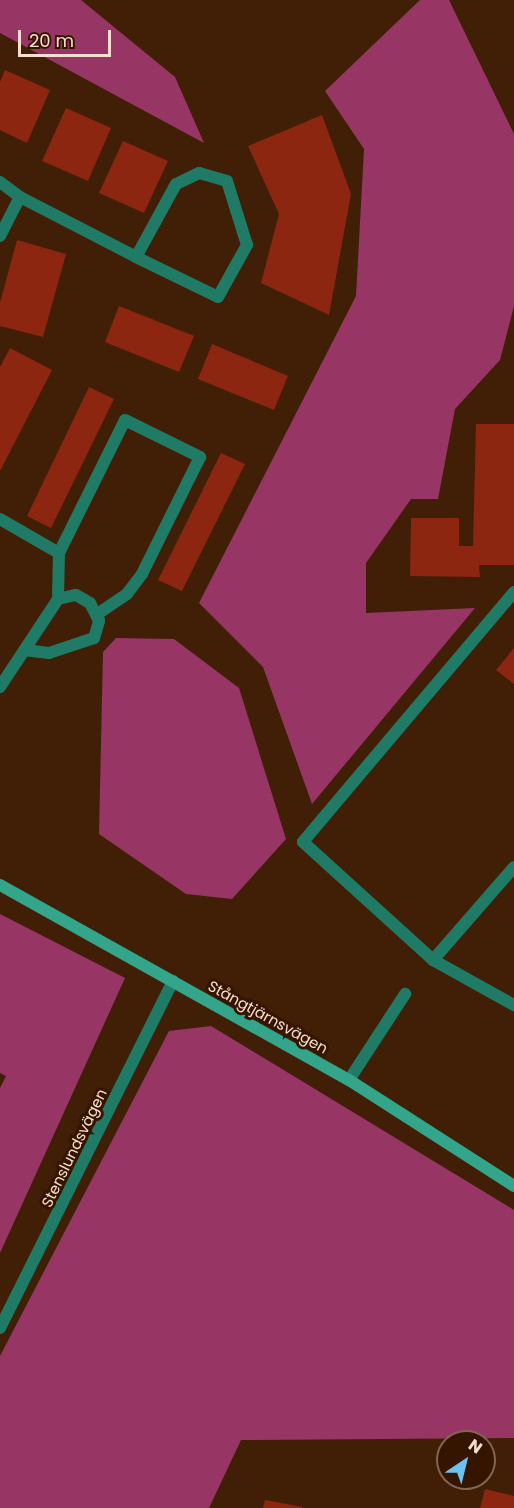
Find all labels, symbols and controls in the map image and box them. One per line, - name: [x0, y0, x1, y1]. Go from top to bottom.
- scale bar: [21, 18, 114, 56]
- text: 20 m: [29, 28, 74, 53]
- street label: Stångtjärnsvägen: [205, 977, 331, 1057]
- street label: Stenslundsvägen: [38, 1086, 110, 1210]
- north arrow: [436, 1430, 496, 1490]
- text: N: [464, 1434, 487, 1459]

